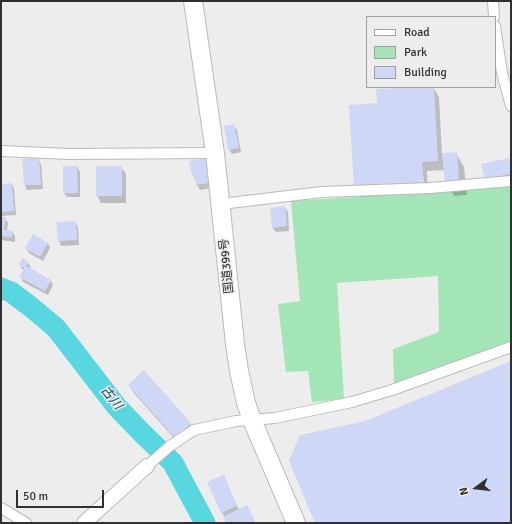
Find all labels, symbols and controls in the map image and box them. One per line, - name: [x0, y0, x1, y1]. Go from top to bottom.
- legend: [366, 16, 496, 88]
- text: Road: [404, 25, 430, 40]
- text: Park: [404, 45, 427, 60]
- text: Building: [404, 65, 447, 80]
- street label: 国道399号: [217, 238, 237, 294]
- water label: 古川: [97, 383, 125, 413]
- north arrow: [456, 468, 496, 508]
- scale bar: [18, 482, 106, 508]
- text: N: [457, 486, 471, 497]
- text: 50 m: [23, 489, 48, 504]

